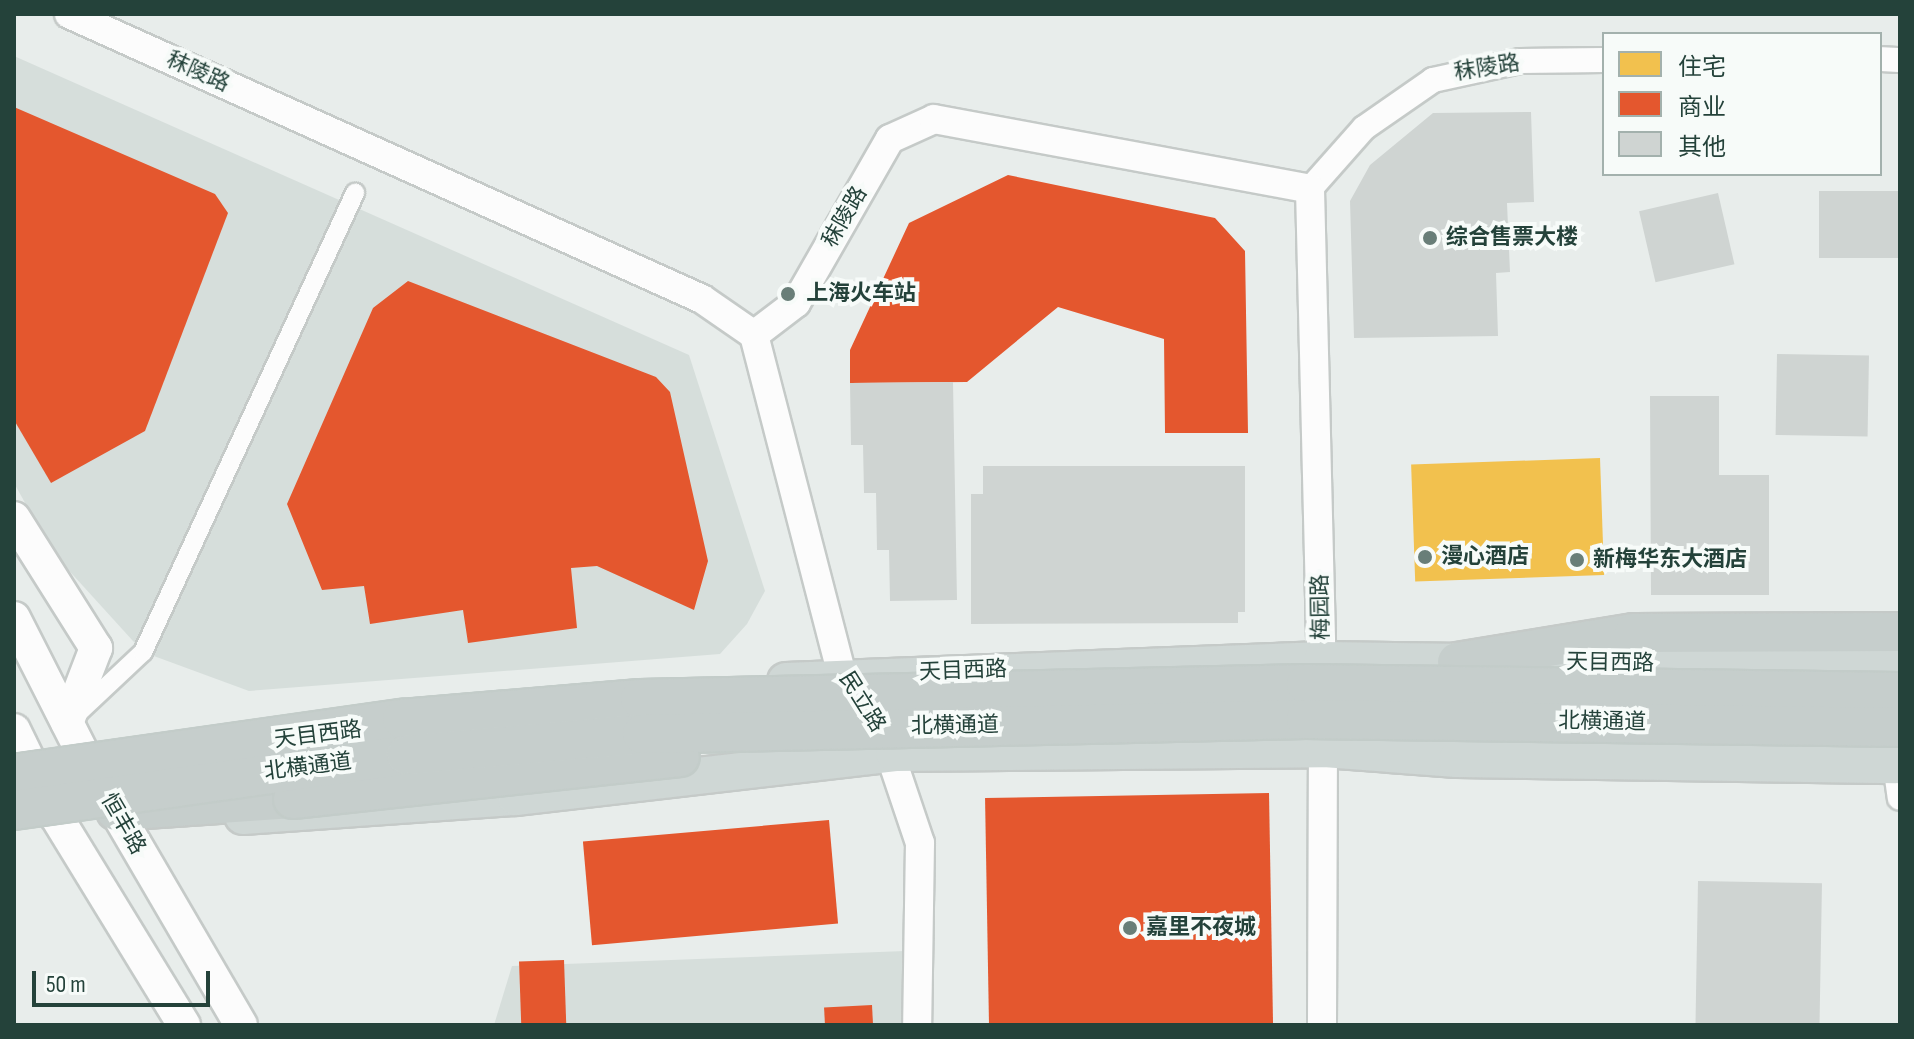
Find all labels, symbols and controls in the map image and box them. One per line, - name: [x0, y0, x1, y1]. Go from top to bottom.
- legend: [1602, 32, 1882, 176]
- street label: 秣陵路: [162, 47, 234, 97]
- street label: 秣陵路: [1452, 50, 1522, 86]
- text: 住宅: [1678, 53, 1726, 82]
- text: 商业: [1678, 93, 1726, 122]
- text: 其他: [1678, 133, 1726, 162]
- street label: 秣陵路: [817, 182, 873, 252]
- place label: 综合售票大楼: [1446, 225, 1578, 251]
- marker: 综合售票大楼: [1421, 229, 1439, 247]
- place label: 上海火车站: [806, 281, 916, 307]
- marker: 上海火车站: [777, 283, 799, 305]
- place label: 漫心酒店: [1441, 544, 1529, 570]
- place label: 新梅华东大酒店: [1593, 547, 1747, 573]
- marker: 漫心酒店: [1416, 548, 1434, 566]
- marker: 新梅华东大酒店: [1568, 551, 1586, 569]
- street label: 梅园路: [1307, 574, 1335, 640]
- street label: 天目西路: [1566, 649, 1654, 677]
- street label: 天目西路: [919, 656, 1007, 686]
- street label: 民立路: [833, 667, 891, 737]
- street label: 北横通道: [1558, 708, 1646, 736]
- street label: 北横通道: [911, 712, 999, 740]
- street label: 天目西路: [273, 717, 363, 753]
- street label: 北横通道: [263, 749, 353, 785]
- street label: 恒丰路: [95, 789, 151, 859]
- place label: 嘉里不夜城: [1146, 915, 1256, 941]
- marker: 嘉里不夜城: [1121, 919, 1139, 937]
- scale bar: [36, 955, 214, 1005]
- text: 50 m: [46, 970, 86, 999]

